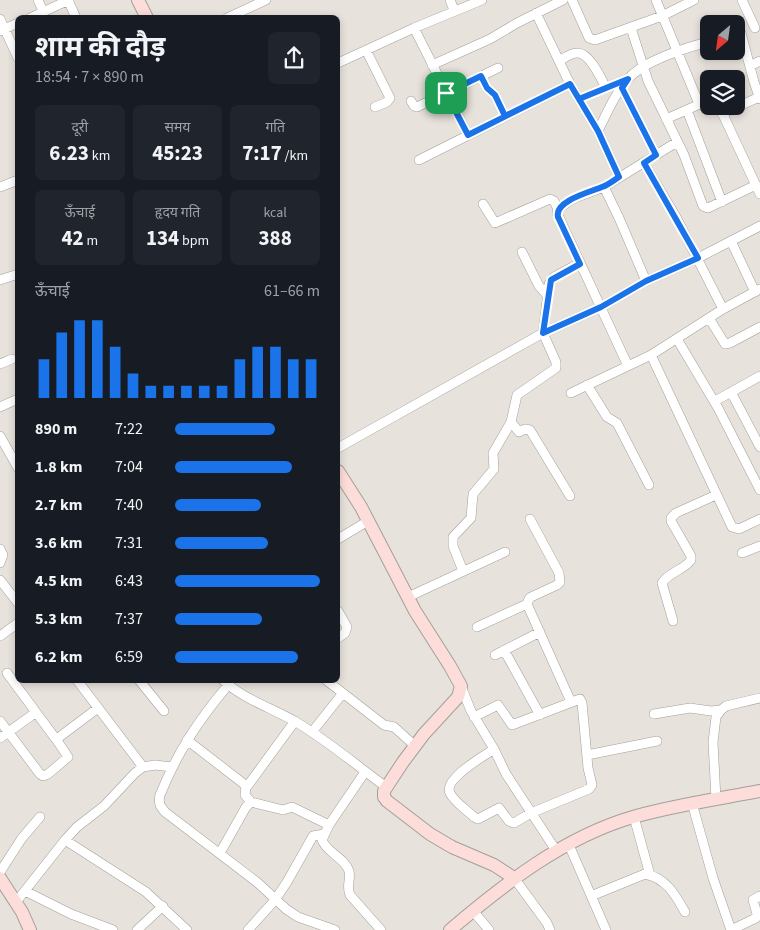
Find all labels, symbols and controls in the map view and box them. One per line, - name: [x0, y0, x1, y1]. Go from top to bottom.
- north arrow: [700, 15, 745, 60]
- map controls: [700, 15, 745, 115]
- text: शाम की दौड़: [35, 27, 165, 67]
- button: share: [268, 32, 320, 84]
- text: 18:54 · 7 × 890 m: [35, 66, 144, 88]
- button: layers: [700, 70, 745, 115]
- pin: [425, 72, 467, 114]
- icon: arrive: [432, 79, 460, 107]
- text: दूरी: [71, 118, 88, 138]
- text: समय: [165, 118, 190, 138]
- text: गति: [265, 118, 285, 138]
- text: 6.23: [49, 138, 89, 168]
- text: 45:23: [152, 138, 203, 168]
- text: 7:17: [242, 138, 282, 168]
- text: km: [89, 146, 110, 166]
- text: /km: [282, 146, 308, 166]
- text: ऊँचाई: [65, 203, 95, 223]
- text: हृदय गति: [155, 203, 200, 223]
- text: kcal: [263, 203, 287, 223]
- text: 42: [62, 223, 84, 253]
- text: 134: [146, 223, 179, 253]
- text: 388: [259, 223, 292, 253]
- text: m: [84, 231, 98, 251]
- text: bpm: [179, 231, 209, 251]
- text: ऊँचाई: [35, 280, 70, 302]
- text: 61–66 m: [264, 280, 320, 302]
- text: 890 m: [35, 418, 77, 440]
- text: 7:22: [115, 418, 143, 440]
- text: 1.8 km: [35, 456, 82, 478]
- text: 7:04: [115, 456, 143, 478]
- text: 2.7 km: [35, 494, 82, 516]
- text: 7:40: [115, 494, 143, 516]
- text: 3.6 km: [35, 532, 82, 554]
- text: 7:31: [115, 532, 143, 554]
- text: 4.5 km: [35, 570, 82, 592]
- text: 6:43: [115, 570, 143, 592]
- text: 5.3 km: [35, 608, 82, 630]
- text: 7:37: [115, 608, 143, 630]
- text: 6.2 km: [35, 646, 82, 668]
- text: 6:59: [115, 646, 143, 668]

